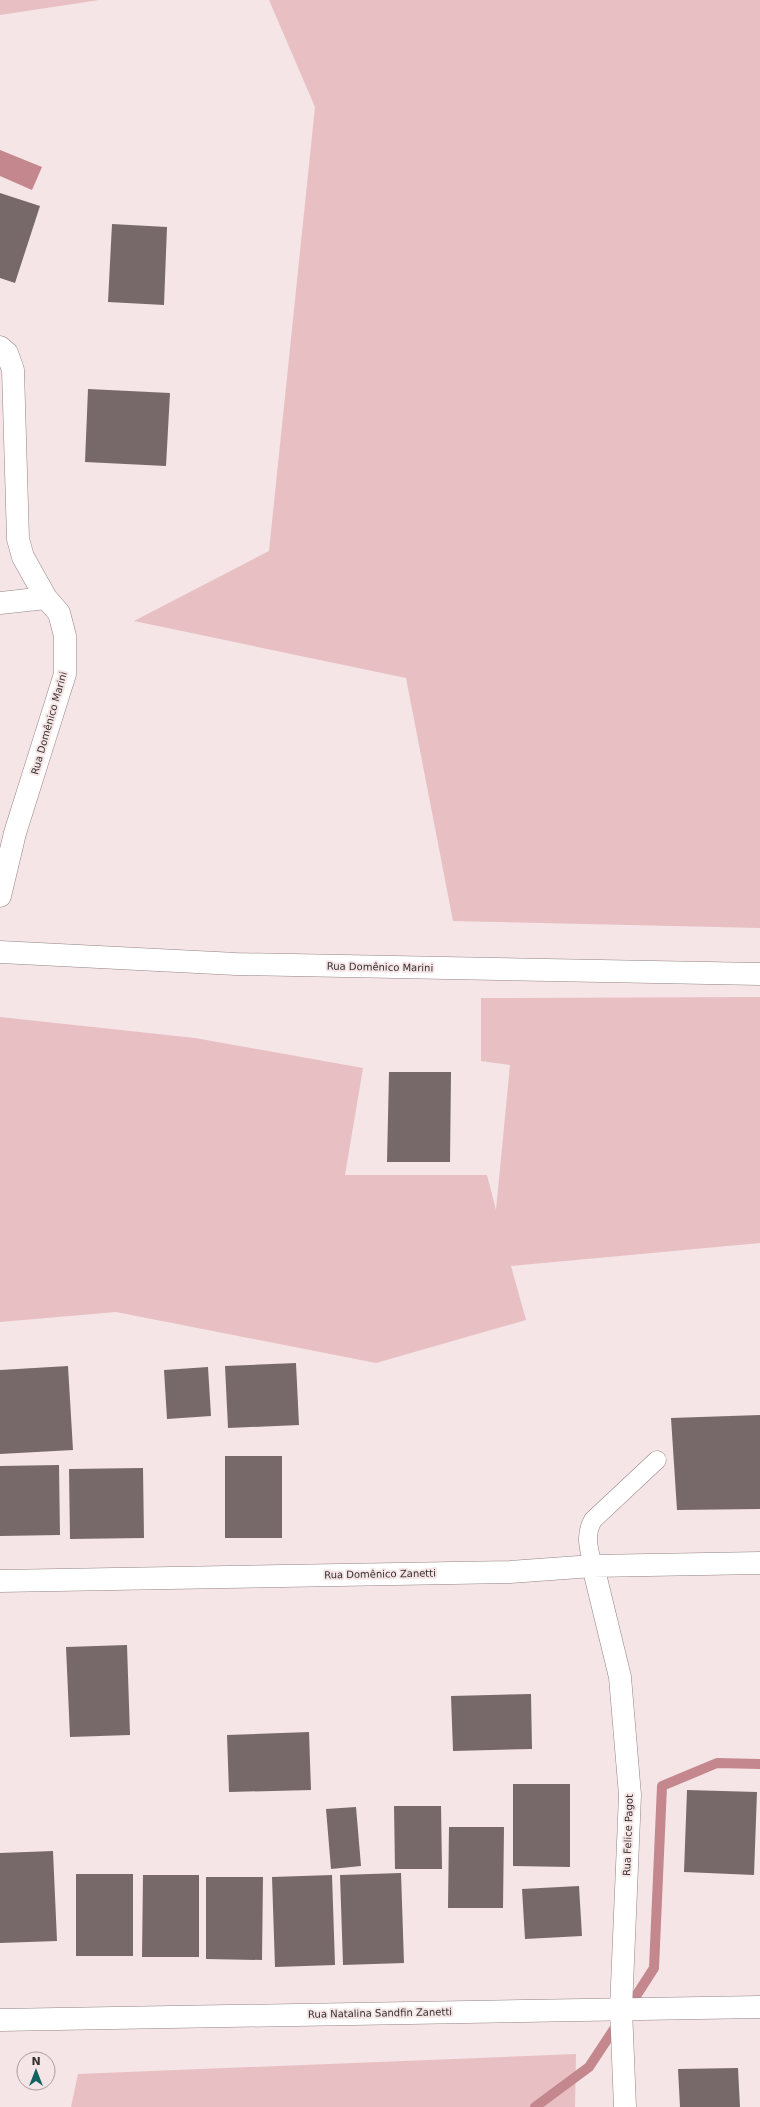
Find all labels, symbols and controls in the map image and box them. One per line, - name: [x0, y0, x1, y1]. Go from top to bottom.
- street label: Rua Domênico Marini: [29, 670, 69, 776]
- street label: Rua Domênico Marini: [327, 961, 433, 973]
- street label: Rua Domênico Zanetti: [324, 1568, 436, 1580]
- street label: Rua Felice Pagot: [621, 1794, 635, 1876]
- street label: Rua Natalina Sandfin Zanetti: [308, 2006, 452, 2020]
- north arrow: [16, 2051, 56, 2091]
- text: N: [31, 2055, 41, 2068]

